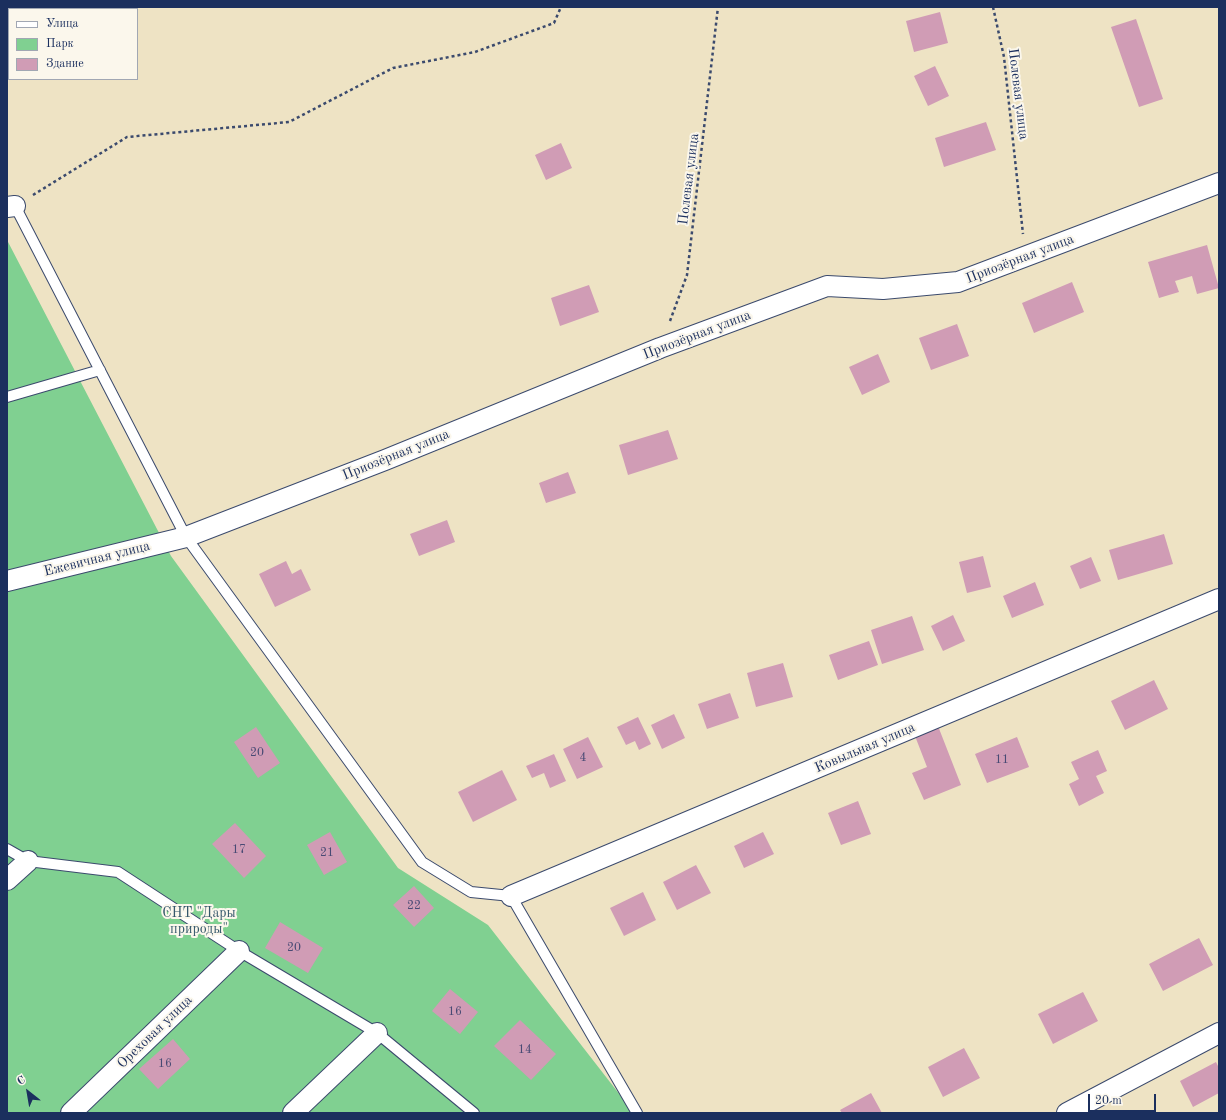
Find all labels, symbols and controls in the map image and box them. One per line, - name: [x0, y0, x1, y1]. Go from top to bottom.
- legend: [8, 8, 138, 80]
- text: Улица: [46, 18, 79, 30]
- text: Парк: [46, 38, 74, 50]
- street label: Полевая улица: [1004, 47, 1032, 141]
- text: Здание: [46, 58, 84, 70]
- street label: Полевая улица: [675, 132, 703, 226]
- street label: Приозёрная улица: [964, 231, 1076, 287]
- street label: Приозёрная улица: [641, 307, 753, 363]
- street label: Приозёрная улица: [340, 426, 452, 484]
- street label: Ежевичная улица: [42, 538, 152, 580]
- street label: Ковыльная улица: [812, 719, 918, 777]
- house number: 20: [250, 746, 264, 760]
- house number: 4: [580, 751, 586, 765]
- house number: 11: [995, 753, 1009, 767]
- house number: 17: [232, 843, 246, 857]
- house number: 21: [320, 846, 334, 860]
- house number: 22: [407, 899, 421, 913]
- park label: СНТ "Дары природы": [162, 905, 236, 938]
- house number: 20: [287, 941, 301, 955]
- street label: Ореховая улица: [114, 992, 196, 1072]
- house number: 16: [448, 1005, 462, 1019]
- house number: 14: [518, 1043, 532, 1057]
- house number: 16: [158, 1057, 172, 1071]
- north arrow: [8, 1072, 48, 1112]
- text: С: [16, 1075, 28, 1088]
- scale bar: [1090, 1086, 1158, 1112]
- text: 20 m: [1095, 1095, 1122, 1107]

